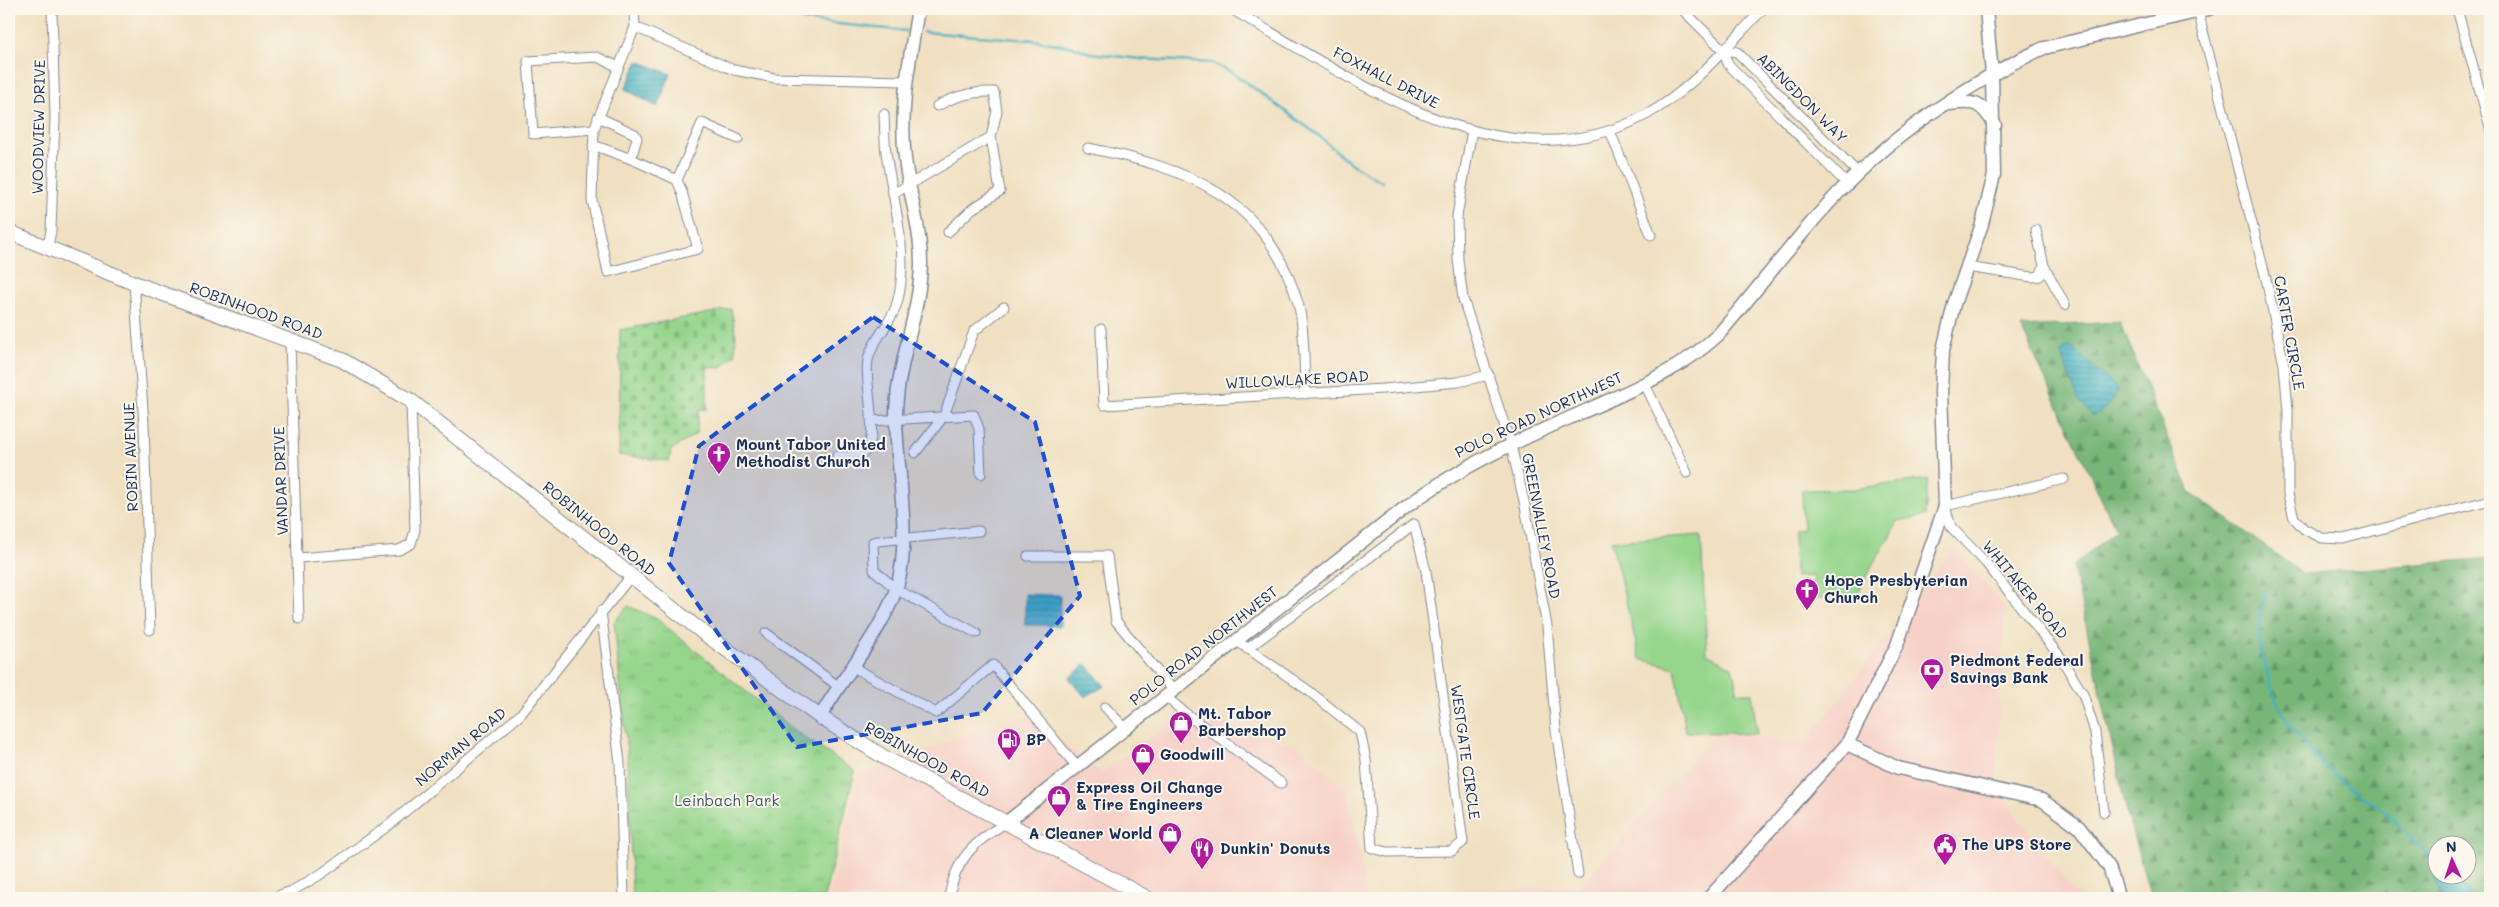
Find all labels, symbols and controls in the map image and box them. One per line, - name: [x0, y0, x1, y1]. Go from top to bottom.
- street label: FOXHALL DRIVE: [1330, 42, 1443, 113]
- street label: ABINGDON WAY: [1753, 48, 1852, 147]
- street label: WOODVIEW DRIVE: [27, 59, 49, 195]
- street label: CARTER CIRCLE: [2270, 274, 2310, 392]
- street label: ROBINHOOD ROAD: [187, 277, 326, 343]
- street label: WILLOWLAKE ROAD: [1225, 365, 1369, 393]
- street label: POLO ROAD NORTHWEST: [1452, 366, 1626, 462]
- street label: ROBIN AVENUE: [118, 402, 142, 512]
- street label: VANDAR DRIVE: [268, 426, 292, 536]
- place label: Mount Tabor United Methodist Church: [736, 434, 886, 471]
- church icon: Mount Tabor United Methodist Church: [706, 441, 732, 475]
- street label: GREENVALLEY ROAD: [1518, 451, 1566, 600]
- street label: ROBINHOOD ROAD: [539, 476, 660, 580]
- street label: WHITAKER ROAD: [1978, 536, 2073, 643]
- place label: Hope Presbyterian Church: [1824, 570, 1968, 607]
- church icon: Hope Presbyterian Church: [1794, 577, 1820, 611]
- street label: POLO ROAD NORTHWEST: [1125, 581, 1282, 709]
- place label: Piedmont Federal Savings Bank: [1950, 650, 2084, 687]
- bank icon: Piedmont Federal Savings Bank: [1919, 657, 1945, 691]
- street label: WESTGATE CIRCLE: [1447, 683, 1485, 821]
- street label: NORMAN ROAD: [411, 702, 510, 790]
- place label: Mt. Tabor Barbershop: [1198, 703, 1286, 740]
- shop icon: Mt. Tabor Barbershop: [1168, 710, 1194, 744]
- street label: ROBINHOOD ROAD: [861, 716, 994, 802]
- fuel station icon: BP: [996, 727, 1022, 761]
- place label: BP: [1026, 729, 1046, 749]
- shop icon: Goodwill: [1130, 742, 1156, 776]
- place label: Goodwill: [1160, 744, 1224, 764]
- place label: Express Oil Change & Tire Engineers: [1076, 777, 1223, 814]
- shop icon: Express Oil Change & Tire Engineers: [1046, 784, 1072, 818]
- park label: Leinbach Park: [674, 790, 780, 810]
- shop icon: A Cleaner World: [1157, 821, 1183, 855]
- place label: A Cleaner World: [1029, 823, 1152, 843]
- public building icon: The UPS Store: [1932, 832, 1958, 866]
- place label: The UPS Store: [1962, 834, 2071, 854]
- north arrow: [2426, 834, 2476, 884]
- restaurant icon: Dunkin' Donuts: [1189, 836, 1215, 870]
- text: N: [2445, 837, 2457, 856]
- place label: Dunkin' Donuts: [1220, 838, 1330, 858]

